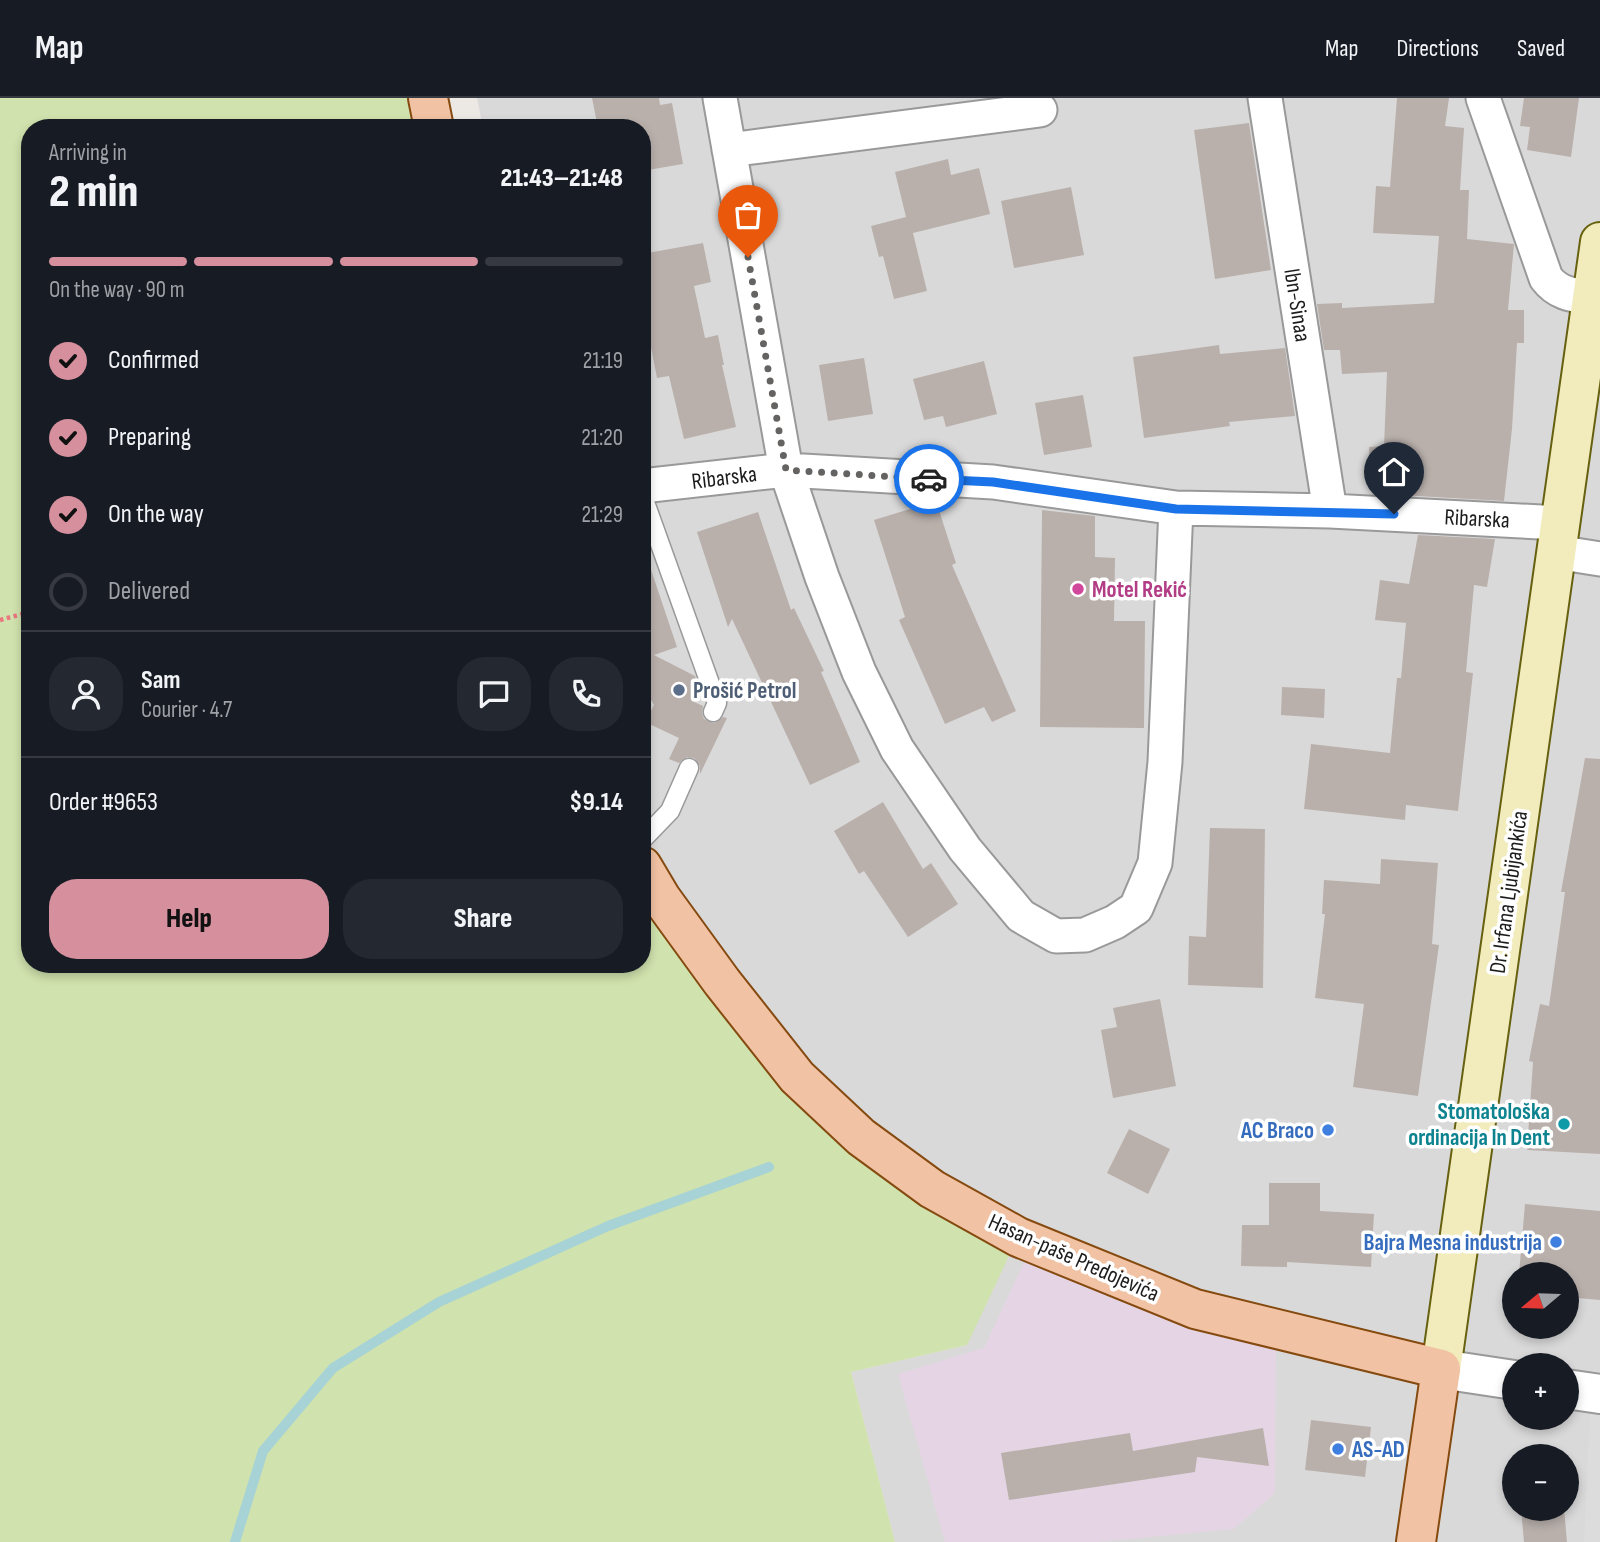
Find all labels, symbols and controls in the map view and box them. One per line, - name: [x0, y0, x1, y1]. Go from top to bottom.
- text: Map: [35, 28, 84, 68]
- text: Map: [1325, 34, 1358, 63]
- text: Directions: [1396, 34, 1479, 63]
- text: Saved: [1517, 34, 1565, 63]
- text: Arriving in: [49, 139, 127, 167]
- text: 21:43–21:48: [500, 163, 623, 194]
- text: 2 min: [49, 165, 138, 220]
- pin: [718, 185, 778, 257]
- icon: bag: [729, 196, 767, 234]
- street label: Ibn-Sinaa: [1277, 266, 1317, 344]
- text: On the way · 90 m: [49, 276, 184, 304]
- icon: check: [49, 342, 87, 380]
- text: Confirmed: [108, 345, 199, 376]
- text: 21:19: [583, 347, 623, 375]
- icon: check: [49, 419, 87, 457]
- text: Preparing: [108, 422, 191, 453]
- text: 21:20: [581, 424, 623, 452]
- pin: [1364, 442, 1424, 514]
- courier: [894, 444, 964, 514]
- icon: home: [1375, 453, 1413, 491]
- street label: Ribarska: [690, 460, 758, 496]
- icon: car: [910, 460, 948, 498]
- icon: check: [49, 496, 87, 534]
- text: On the way: [108, 499, 204, 530]
- text: 21:29: [581, 501, 623, 529]
- street label: Ribarska: [1444, 503, 1510, 535]
- text: Delivered: [108, 576, 190, 607]
- place label: Motel Rekić: [1092, 576, 1187, 604]
- marker: Motel Rekić: [1070, 581, 1086, 597]
- button: person: [49, 657, 123, 731]
- button: chat: [457, 657, 531, 731]
- button: phone: [549, 657, 623, 731]
- text: Sam: [141, 665, 181, 696]
- place label: Prošić Petrol: [693, 677, 796, 705]
- marker: Prošić Petrol: [671, 682, 687, 698]
- text: Courier · 4.7: [141, 696, 232, 724]
- text: Order #9653: [49, 787, 158, 818]
- text: $9.14: [569, 787, 623, 818]
- street label: Dr. Irfana Ljubijankića: [1484, 809, 1534, 975]
- button: Help: [49, 879, 329, 959]
- button: Share: [343, 879, 623, 959]
- place label: Stomatološka ordinacija In Dent: [1408, 1098, 1550, 1152]
- marker: Stomatološka ordinacija In Dent: [1556, 1116, 1572, 1132]
- place label: AC Braco: [1240, 1117, 1314, 1145]
- marker: AC Braco: [1320, 1122, 1336, 1138]
- street label: Hasan-paše Predojevića: [984, 1208, 1163, 1308]
- place label: Bajra Mesna industrija: [1364, 1229, 1542, 1257]
- marker: Bajra Mesna industrija: [1548, 1234, 1564, 1250]
- north arrow: [1502, 1262, 1578, 1339]
- map controls: [1502, 1262, 1579, 1521]
- button: +: [1502, 1353, 1579, 1430]
- place label: AS-AD: [1351, 1436, 1405, 1464]
- marker: AS-AD: [1330, 1441, 1346, 1457]
- button: −: [1502, 1444, 1579, 1521]

